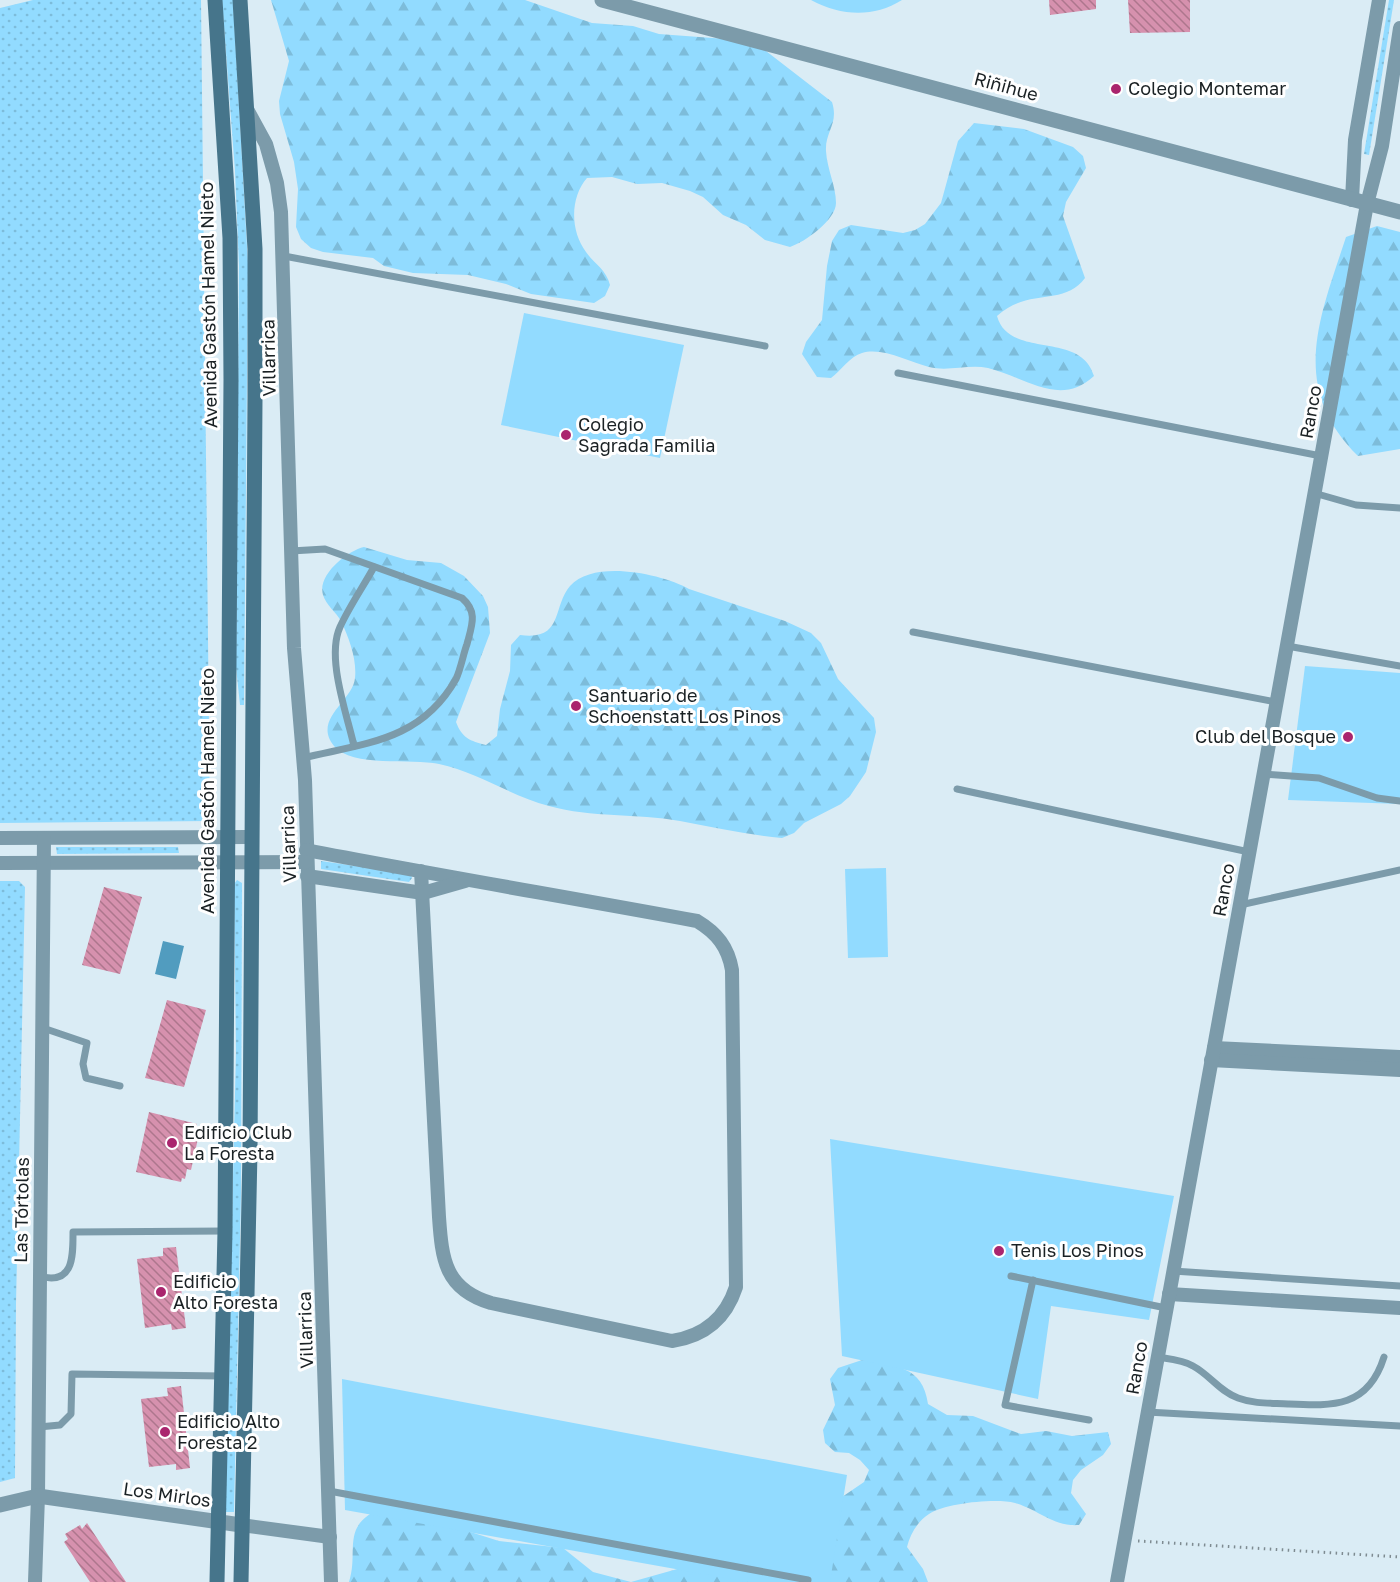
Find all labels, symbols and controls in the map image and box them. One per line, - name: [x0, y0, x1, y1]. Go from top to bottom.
- street label: Riñihue: [972, 67, 1041, 105]
- place label: Colegio Montemar: [1128, 77, 1286, 99]
- marker: Colegio Montemar: [1109, 82, 1123, 96]
- street label: Avenida Gastón Hamel Nieto: [195, 182, 221, 428]
- street label: Villarrica: [256, 319, 280, 397]
- street label: Ranco: [1295, 383, 1326, 440]
- place label: Colegio Sagrada Familia: [578, 413, 716, 456]
- marker: Colegio Sagrada Familia: [559, 428, 573, 442]
- street label: Avenida Gastón Hamel Nieto: [196, 668, 218, 914]
- place label: Santuario de Schoenstatt Los Pinos: [588, 684, 781, 727]
- marker: Santuario de Schoenstatt Los Pinos: [569, 699, 583, 713]
- place label: Club del Bosque: [1195, 725, 1336, 747]
- marker: Club del Bosque: [1341, 730, 1355, 744]
- street label: Villarrica: [276, 805, 300, 883]
- street label: Ranco: [1208, 861, 1239, 918]
- place label: Edificio Club La Foresta: [184, 1121, 292, 1164]
- marker: Edificio Club La Foresta: [165, 1136, 179, 1150]
- street label: Las Tórtolas: [9, 1157, 33, 1263]
- place label: Tenis Los Pinos: [1011, 1239, 1144, 1261]
- marker: Tenis Los Pinos: [992, 1244, 1006, 1258]
- place label: Edificio Alto Foresta: [173, 1270, 278, 1313]
- marker: Edificio Alto Foresta: [154, 1285, 168, 1299]
- street label: Villarrica: [293, 1291, 317, 1369]
- street label: Ranco: [1121, 1339, 1152, 1396]
- place label: Edificio Alto Foresta 2: [177, 1410, 280, 1453]
- marker: Edificio Alto Foresta 2: [158, 1425, 172, 1439]
- street label: Los Mirlos: [122, 1477, 212, 1511]

